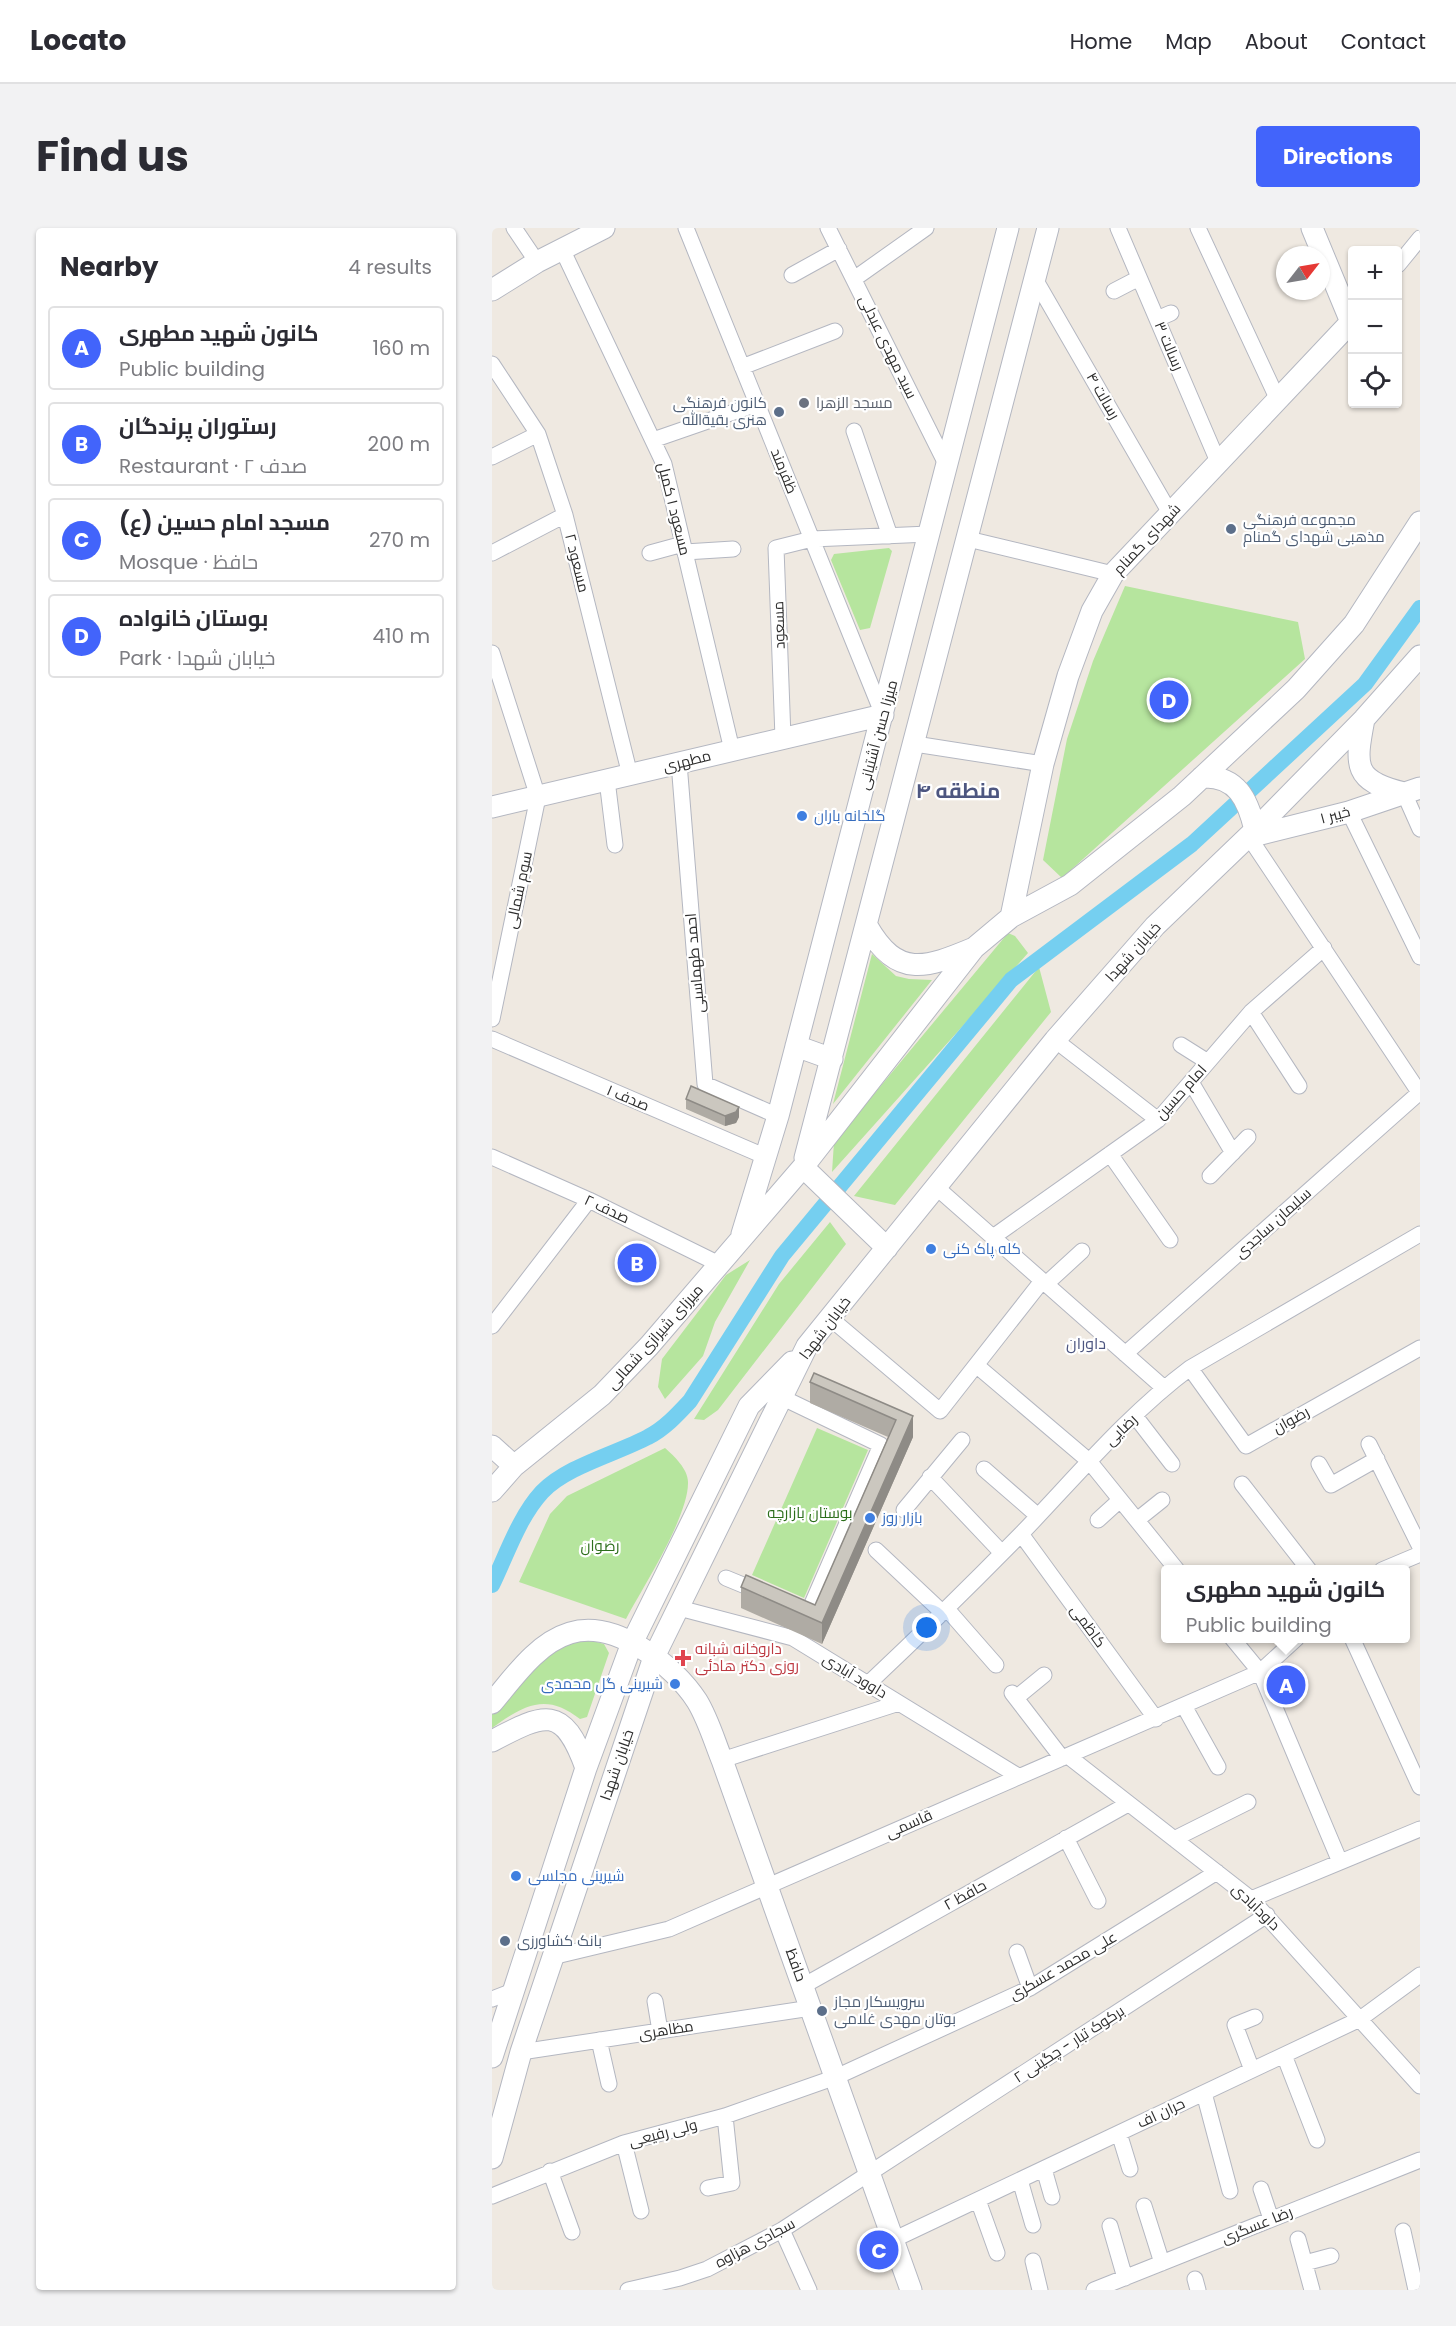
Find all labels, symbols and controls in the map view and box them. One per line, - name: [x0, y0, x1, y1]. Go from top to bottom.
- text: Locato: [30, 21, 126, 60]
- text: Home: [1070, 27, 1132, 56]
- text: Map: [1165, 27, 1212, 56]
- text: About: [1245, 27, 1308, 56]
- text: Contact: [1341, 27, 1426, 56]
- button: Directions: [1256, 126, 1420, 187]
- text: Find us: [36, 127, 189, 186]
- north arrow: [1276, 246, 1330, 300]
- map controls: [1348, 246, 1402, 408]
- button: +: [1348, 246, 1402, 300]
- text: Nearby: [60, 249, 158, 285]
- text: 4 results: [348, 253, 432, 281]
- street label: سید مهدی عبدلی: [854, 292, 923, 402]
- button: −: [1348, 300, 1402, 354]
- text: کانون شهید مطهری: [119, 318, 319, 349]
- street label: رسالت ۳: [1150, 318, 1189, 374]
- text: A: [74, 334, 89, 362]
- text: 160 m: [372, 334, 430, 362]
- button: locate: [1348, 354, 1402, 408]
- text: Public building: [119, 355, 265, 383]
- street label: رسالت ۴: [1082, 368, 1125, 423]
- place label: کانون فرهنگی هنری بقیةالله: [673, 392, 767, 430]
- place label: مسجد الزهرا: [816, 392, 893, 413]
- marker: مسجد الزهرا: [797, 396, 811, 410]
- marker: کانون فرهنگی هنری بقیةالله: [772, 405, 786, 419]
- text: رستوران پرندگان: [119, 411, 277, 442]
- text: B: [75, 430, 88, 458]
- text: 200 m: [367, 430, 430, 458]
- street label: ظفرمند: [766, 445, 803, 497]
- text: Restaurant · صدف ۲: [119, 452, 307, 480]
- street label: مسعود ۱ کمیل: [653, 460, 696, 558]
- street label: شهدای گمنام: [1108, 498, 1185, 579]
- text: مسجد امام حسین (ع): [119, 507, 330, 538]
- place label: مجموعه فرهنگی مذهبی شهدای گمنام: [1243, 509, 1385, 547]
- marker: مجموعه فرهنگی مذهبی شهدای گمنام: [1224, 522, 1238, 536]
- text: C: [74, 526, 89, 554]
- text: 270 m: [369, 526, 430, 554]
- street label: مسعود ۲: [560, 531, 595, 594]
- text: Mosque · حافظ: [119, 548, 258, 576]
- street label: مسعود: [767, 601, 790, 649]
- text: بوستان خانواده: [119, 603, 268, 634]
- text: D: [74, 622, 89, 650]
- text: 410 m: [373, 622, 430, 650]
- text: Park · خیابان شهدا: [119, 644, 275, 672]
- street label: میرزا حسن آشتیانی: [853, 678, 902, 792]
- pin: D: [1150, 678, 1188, 722]
- street label: مطهری: [661, 744, 713, 777]
- district label: منطقه ۴: [916, 776, 1000, 805]
- street label: خیبر ۱: [1318, 800, 1352, 829]
- place label: گلخانه باران: [814, 805, 885, 826]
- marker: گلخانه باران: [795, 809, 809, 823]
- street label: سوم شمالی: [500, 849, 537, 931]
- street label: احمد طهماسبی: [680, 912, 709, 1014]
- street label: خیابان شهدا: [1100, 917, 1165, 986]
- street label: امام حسین: [1150, 1060, 1211, 1124]
- street label: صدف ۱: [604, 1079, 653, 1116]
- street label: سلیمان ساجدی: [1230, 1183, 1316, 1263]
- street label: صدف ۲: [581, 1189, 633, 1228]
- place label: کله پاک کنی: [943, 1238, 1021, 1259]
- pin: B: [618, 1240, 656, 1286]
- marker: کله پاک کنی: [924, 1242, 938, 1256]
- street label: میرزای شیرازی شمالی: [602, 1279, 708, 1394]
- street label: خیابان شهدا: [794, 1292, 855, 1364]
- district label: داوران: [1066, 1332, 1106, 1355]
- street label: رضوان: [1269, 1401, 1313, 1438]
- street label: رضایی: [1100, 1409, 1142, 1450]
- park label: بوستان بازارچه: [767, 1502, 853, 1523]
- place label: بازار روز: [881, 1507, 922, 1528]
- marker: بازار روز: [863, 1511, 877, 1525]
- park label: رضوان: [581, 1535, 619, 1556]
- popup: [1161, 1565, 1410, 1643]
- text: کانون شهید مطهری: [1186, 1574, 1385, 1605]
- street label: کاظمی: [1066, 1600, 1111, 1651]
- text: Public building: [1186, 1611, 1332, 1639]
- your location: [912, 1613, 941, 1642]
- place label: داروخانه شبانه روزی دکتر هادئی: [695, 1638, 799, 1676]
- street label: داوود آبادی: [819, 1648, 892, 1703]
- marker: داروخانه شبانه روزی دکتر هادئی: [676, 1651, 690, 1665]
- pin: A: [1266, 1662, 1306, 1708]
- place label: شیرینی گل محمدی: [541, 1673, 663, 1694]
- marker: شیرینی گل محمدی: [668, 1677, 682, 1691]
- street label: خیابان شهدا: [595, 1726, 638, 1803]
- street label: قاسمی: [882, 1804, 936, 1843]
- place label: شیرینی مجلسی: [528, 1865, 624, 1886]
- marker: شیرینی مجلسی: [509, 1869, 523, 1883]
- street label: حافظ ۲: [940, 1874, 990, 1915]
- street label: داودآبادی: [1228, 1878, 1285, 1935]
- street label: علی محمد عسکری: [1005, 1926, 1120, 2005]
- place label: بانک کشاورزی: [517, 1930, 602, 1951]
- marker: بانک کشاورزی: [498, 1934, 512, 1948]
- street label: حافظ: [781, 1945, 812, 1984]
- place label: سرویسکار مجاز بوتان مهدی غلامی: [833, 1991, 956, 2029]
- street label: برکوک تبار - چگینی ۲: [1009, 2000, 1128, 2087]
- marker: سرویسکار مجاز بوتان مهدی غلامی: [815, 2004, 829, 2018]
- street label: مظاهری: [637, 2015, 695, 2044]
- street label: حران اف: [1134, 2092, 1188, 2133]
- street label: ولی رفیعی: [626, 2113, 699, 2152]
- street label: رضا عسگری: [1218, 2201, 1296, 2248]
- street label: سجادی هزاوه: [711, 2213, 799, 2272]
- pin: C: [860, 2228, 898, 2272]

